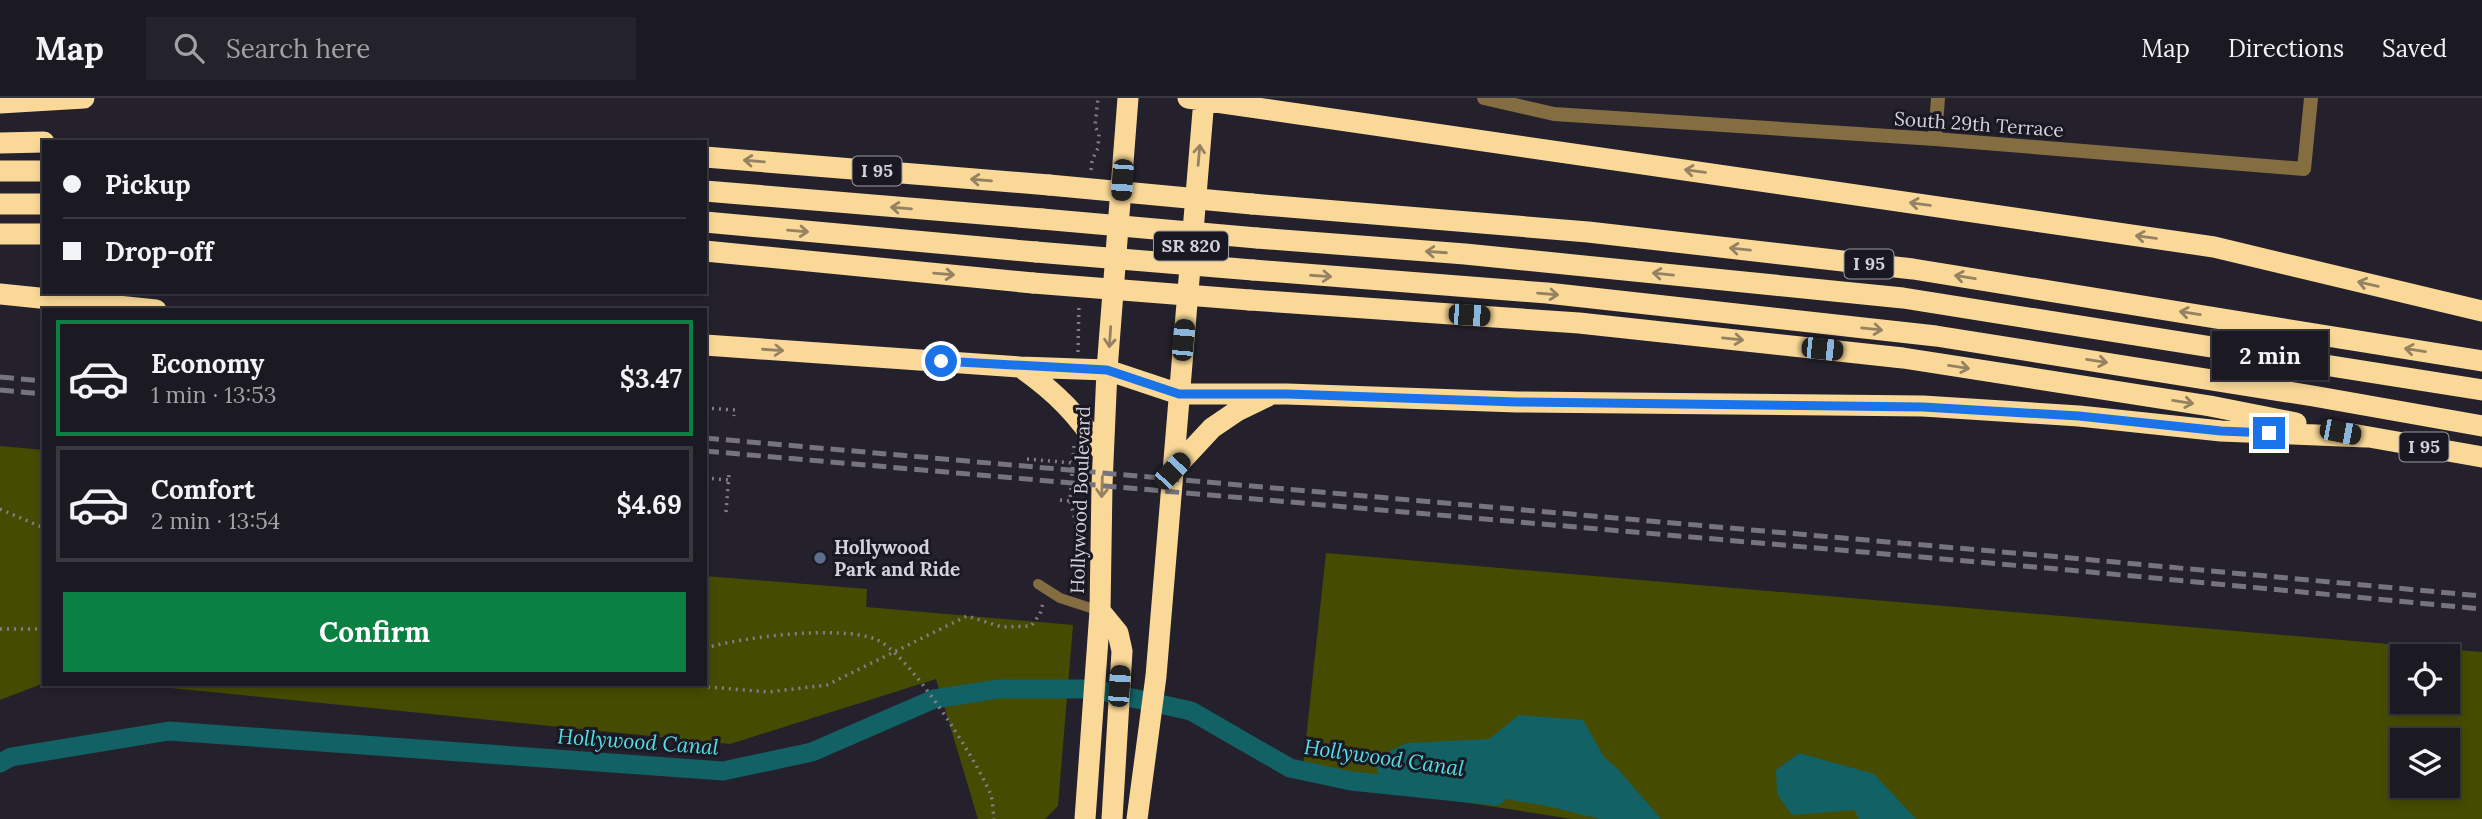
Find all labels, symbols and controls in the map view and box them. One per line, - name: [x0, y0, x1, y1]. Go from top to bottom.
- search box: [146, 17, 636, 80]
- text: Map: [35, 27, 104, 69]
- icon: search: [170, 29, 208, 67]
- text: Search here: [226, 32, 370, 65]
- text: Map: [2141, 33, 2190, 64]
- text: Directions: [2228, 33, 2344, 64]
- text: Saved: [2382, 33, 2447, 64]
- street label: South 29th Terrace: [1893, 106, 2065, 142]
- one-way arrow: [1193, 144, 1206, 167]
- one-way arrow: [743, 154, 766, 167]
- road number: I 95: [852, 156, 902, 186]
- car: [1111, 158, 1134, 202]
- one-way arrow: [1684, 165, 1707, 178]
- text: Pickup: [105, 168, 191, 201]
- one-way arrow: [970, 173, 992, 186]
- one-way arrow: [1910, 198, 1932, 211]
- one-way arrow: [890, 201, 913, 214]
- one-way arrow: [786, 225, 808, 238]
- one-way arrow: [2135, 231, 2157, 244]
- road number: SR 820: [1154, 232, 1228, 260]
- text: Drop-off: [105, 235, 213, 268]
- one-way arrow: [1729, 243, 1752, 256]
- one-way arrow: [1425, 245, 1448, 258]
- road number: I 95: [1844, 250, 1894, 279]
- one-way arrow: [1652, 267, 1675, 280]
- one-way arrow: [932, 268, 955, 281]
- one-way arrow: [1309, 270, 1332, 283]
- one-way arrow: [1955, 270, 1977, 283]
- one-way arrow: [2357, 277, 2380, 290]
- one-way arrow: [1536, 288, 1559, 301]
- car: [1448, 303, 1491, 327]
- one-way arrow: [2179, 306, 2202, 319]
- car: [1171, 318, 1196, 362]
- one-way arrow: [1860, 322, 1882, 335]
- one-way arrow: [1103, 325, 1116, 348]
- callout: 2 min: [2211, 331, 2327, 380]
- one-way arrow: [1721, 333, 1744, 346]
- car: [1801, 336, 1844, 362]
- text: 2 min: [2239, 341, 2301, 370]
- one-way arrow: [2404, 343, 2427, 356]
- one-way arrow: [762, 344, 784, 357]
- route start: [925, 345, 957, 377]
- icon: car: [67, 347, 130, 410]
- text: Economy: [151, 347, 264, 380]
- one-way arrow: [2085, 355, 2108, 368]
- one-way arrow: [1947, 361, 1969, 374]
- text: $3.47: [620, 362, 682, 395]
- text: 1 min · 13:53: [151, 380, 277, 409]
- one-way arrow: [2171, 396, 2194, 409]
- street label: Hollywood Boulevard: [1065, 406, 1095, 594]
- route end: [2253, 417, 2285, 449]
- car: [2318, 418, 2363, 446]
- road number: I 95: [2400, 432, 2448, 461]
- car: [1150, 448, 1195, 494]
- icon: car: [67, 473, 130, 536]
- text: Comfort: [151, 473, 255, 506]
- one-way arrow: [1095, 475, 1109, 498]
- text: $4.69: [617, 488, 682, 521]
- text: 2 min · 13:54: [151, 506, 280, 535]
- place label: Hollywood Park and Ride: [834, 535, 960, 581]
- marker: Hollywood Park and Ride: [812, 550, 828, 566]
- button: Confirm: [63, 592, 686, 672]
- map controls: [2390, 644, 2460, 798]
- button: locate: [2390, 644, 2460, 714]
- car: [1108, 664, 1131, 708]
- water label: Hollywood Canal: [556, 722, 720, 761]
- button: layers: [2390, 728, 2460, 798]
- water label: Hollywood Canal: [1302, 733, 1466, 782]

